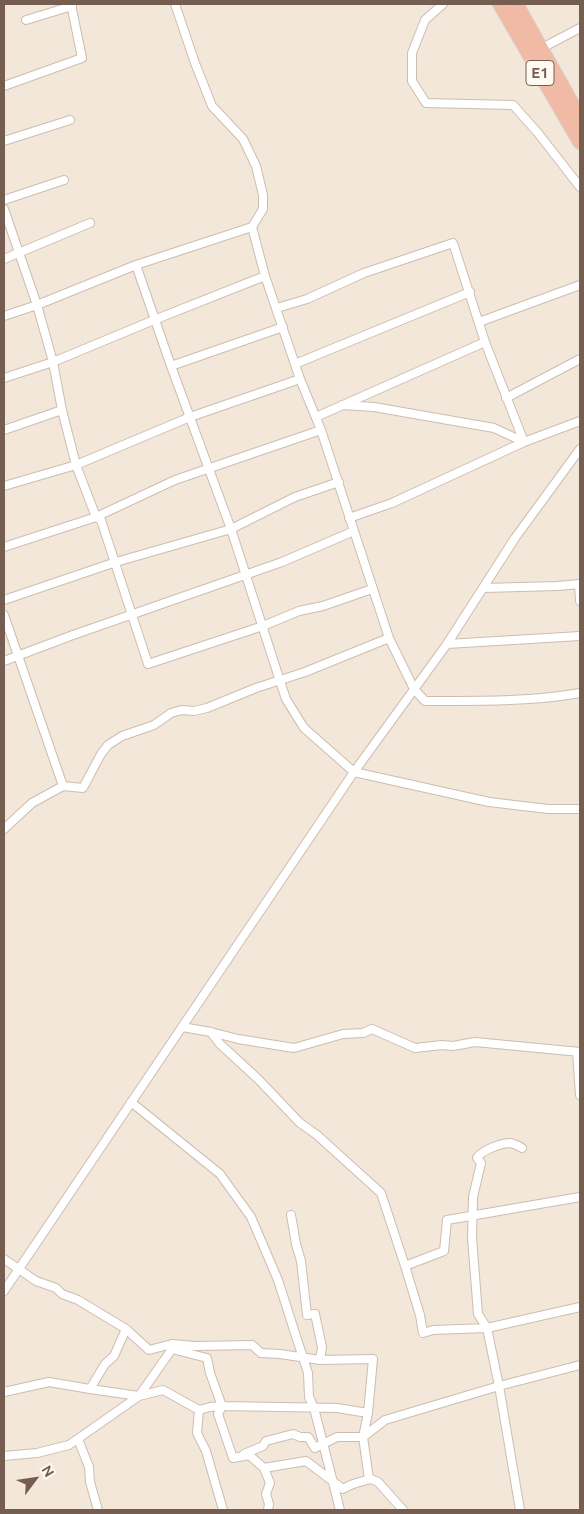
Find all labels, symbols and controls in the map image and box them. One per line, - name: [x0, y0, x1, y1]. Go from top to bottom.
- road number: E1: [526, 60, 554, 86]
- north arrow: [10, 1454, 60, 1504]
- text: N: [38, 1463, 57, 1480]

